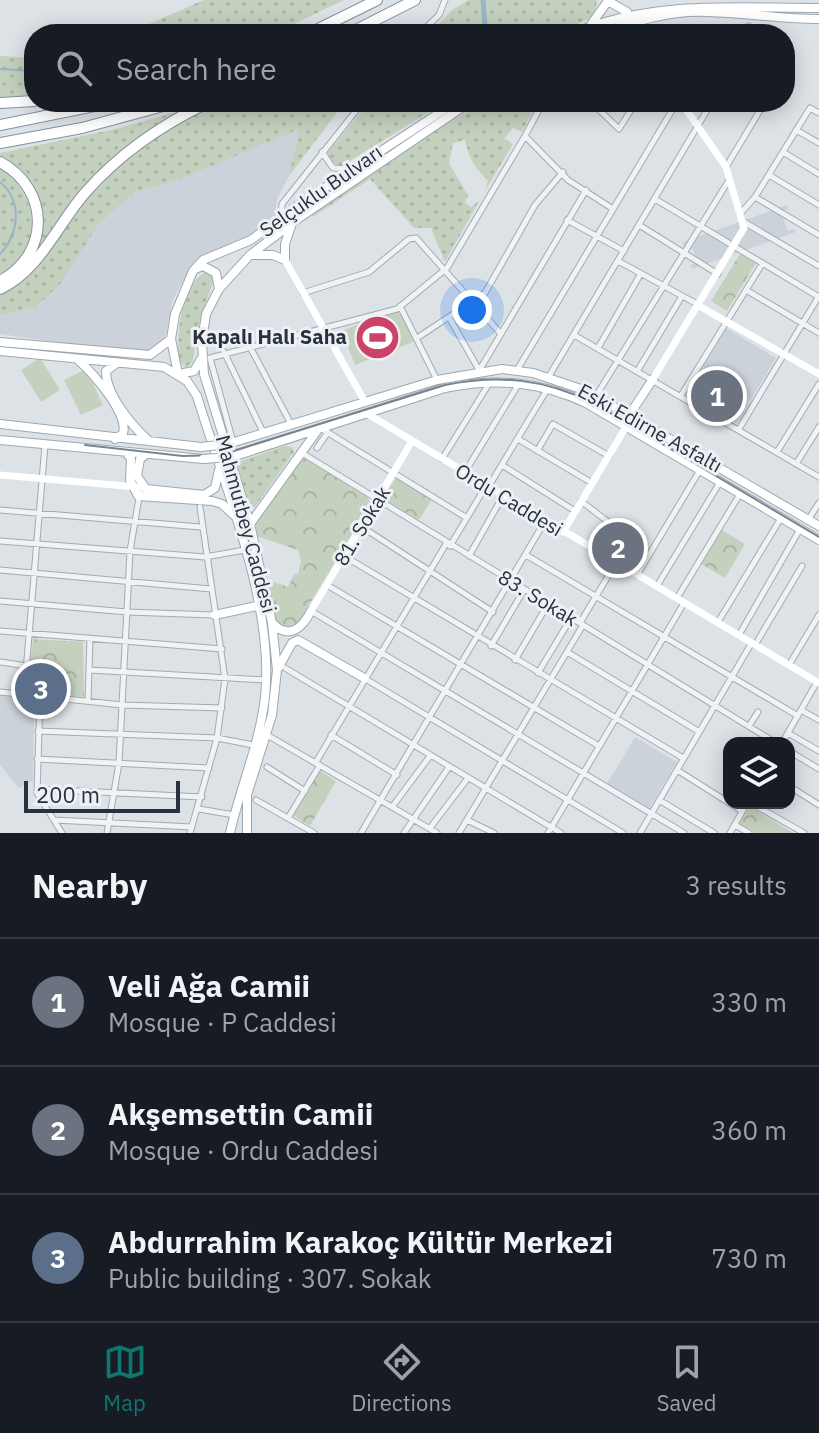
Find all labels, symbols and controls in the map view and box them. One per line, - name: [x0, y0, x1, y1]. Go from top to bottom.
- search box: [24, 24, 795, 112]
- icon: search: [52, 46, 96, 90]
- text: Search here: [116, 49, 277, 88]
- street label: Selçuklu Bulvarı: [254, 138, 387, 243]
- your location: [452, 290, 492, 330]
- sports icon: Kapalı Halı Saha: [354, 313, 402, 361]
- place label: Kapalı Halı Saha: [192, 323, 347, 350]
- pin: 1: [691, 366, 743, 426]
- street label: Eski Edirne Asfaltı: [573, 377, 727, 478]
- street label: Mahmutbey Caddesi: [210, 432, 283, 616]
- street label: Ordu Caddesi: [450, 457, 568, 542]
- street label: 81. Sokak: [327, 480, 396, 571]
- pin: 2: [592, 518, 644, 578]
- street label: 83. Sokak: [493, 563, 584, 632]
- pin: 3: [15, 659, 67, 719]
- map controls: [723, 737, 795, 809]
- button: layers: [723, 737, 795, 809]
- scale bar: [24, 777, 180, 813]
- text: 200 m: [36, 780, 100, 809]
- text: Nearby: [32, 863, 147, 907]
- text: 3 results: [685, 868, 787, 902]
- text: Veli Ağa Camii: [108, 966, 310, 1005]
- text: 1: [50, 985, 66, 1019]
- text: 330 m: [711, 985, 787, 1019]
- text: Mosque · P Caddesi: [108, 1005, 337, 1039]
- text: Akşemsettin Camii: [108, 1094, 373, 1133]
- text: 2: [50, 1113, 66, 1147]
- text: 360 m: [711, 1113, 787, 1147]
- text: Mosque · Ordu Caddesi: [108, 1133, 379, 1167]
- text: Abdurrahim Karakoç Kültür Merkezi: [108, 1222, 613, 1261]
- text: 3: [50, 1241, 66, 1275]
- text: 730 m: [711, 1241, 787, 1275]
- text: Public building · 307. Sokak: [108, 1261, 431, 1295]
- tab: Map: [103, 1340, 147, 1417]
- tab: Directions: [352, 1340, 452, 1417]
- tab: Saved: [657, 1340, 716, 1417]

